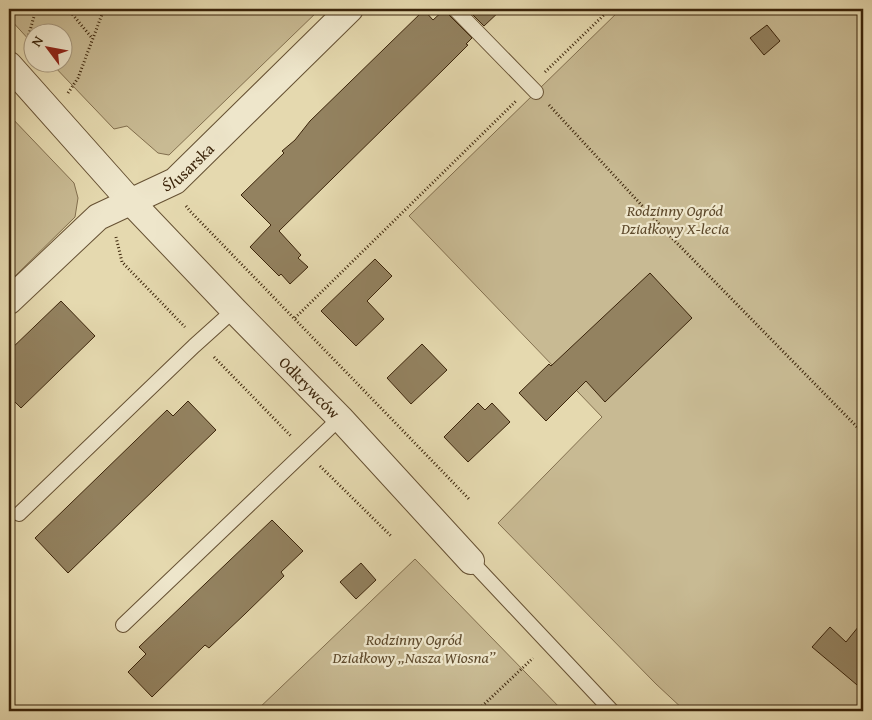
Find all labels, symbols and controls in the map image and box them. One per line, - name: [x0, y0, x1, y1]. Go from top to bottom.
- north arrow: [22, 22, 72, 72]
- text: N: [26, 31, 48, 50]
- street label: Ślusarska: [158, 137, 220, 197]
- park label: Rodzinny Ogród Działkowy X-lecia: [620, 198, 730, 240]
- street label: Odkrywców: [274, 351, 347, 424]
- park label: Rodzinny Ogród Działkowy „Nasza Wiosna”: [331, 627, 496, 669]

